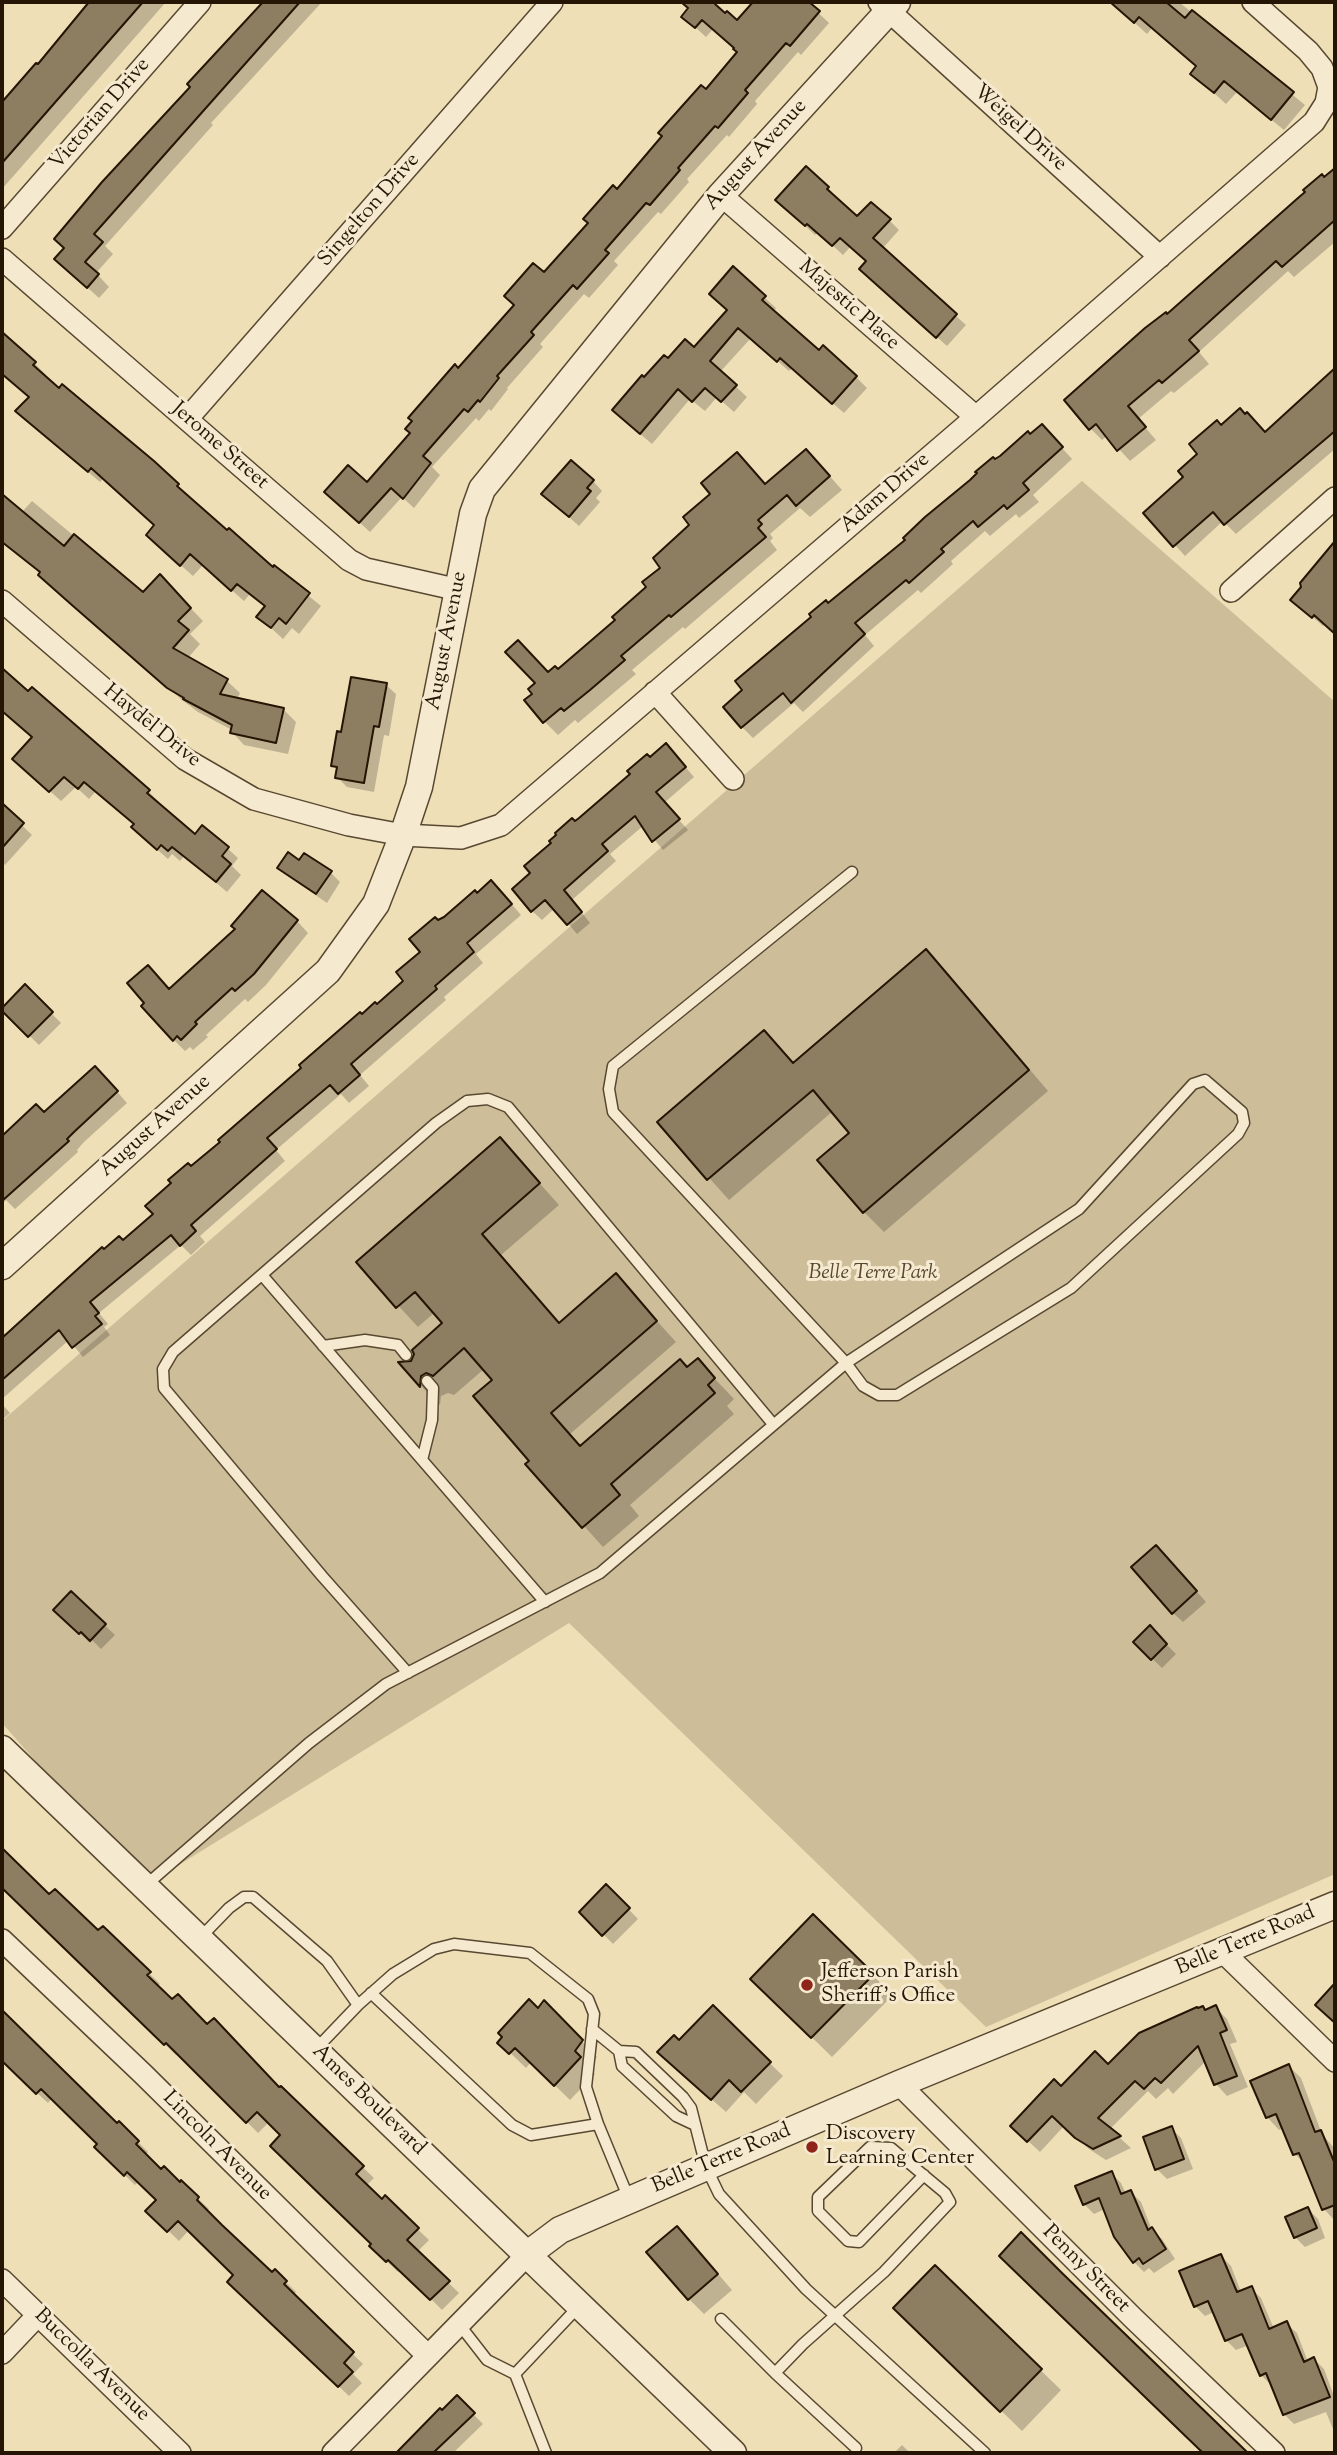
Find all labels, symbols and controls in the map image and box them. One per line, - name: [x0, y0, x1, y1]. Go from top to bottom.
- street label: Victorian Drive: [45, 54, 157, 176]
- street label: Weigel Drive: [967, 80, 1071, 178]
- street label: August Avenue: [701, 95, 813, 217]
- street label: Singelton Drive: [314, 149, 426, 273]
- street label: Majestic Place: [792, 255, 904, 357]
- street label: Jerome Street: [165, 398, 273, 496]
- street label: Adam Drive: [836, 448, 936, 540]
- street label: August Avenue: [422, 569, 474, 713]
- street label: Haydel Drive: [97, 680, 205, 774]
- street label: August Avenue: [95, 1071, 217, 1183]
- park label: Belle Terre Park: [808, 1261, 938, 1287]
- street label: Belle Terre Road: [1173, 1901, 1319, 1983]
- place label: Jefferson Parish Sheriff's Office: [821, 1960, 959, 2010]
- marker: Jefferson Parish Sheriff's Office: [799, 1977, 815, 1993]
- street label: Ames Boulevard: [306, 2040, 430, 2162]
- street label: Lincoln Avenue: [156, 2087, 276, 2207]
- street label: Belle Terre Road: [649, 2119, 795, 2201]
- place label: Discovery Learning Center: [826, 2122, 974, 2172]
- marker: Discovery Learning Center: [804, 2139, 820, 2155]
- street label: Penny Street: [1036, 2221, 1134, 2319]
- street label: Buccolla Avenue: [28, 2304, 154, 2428]

